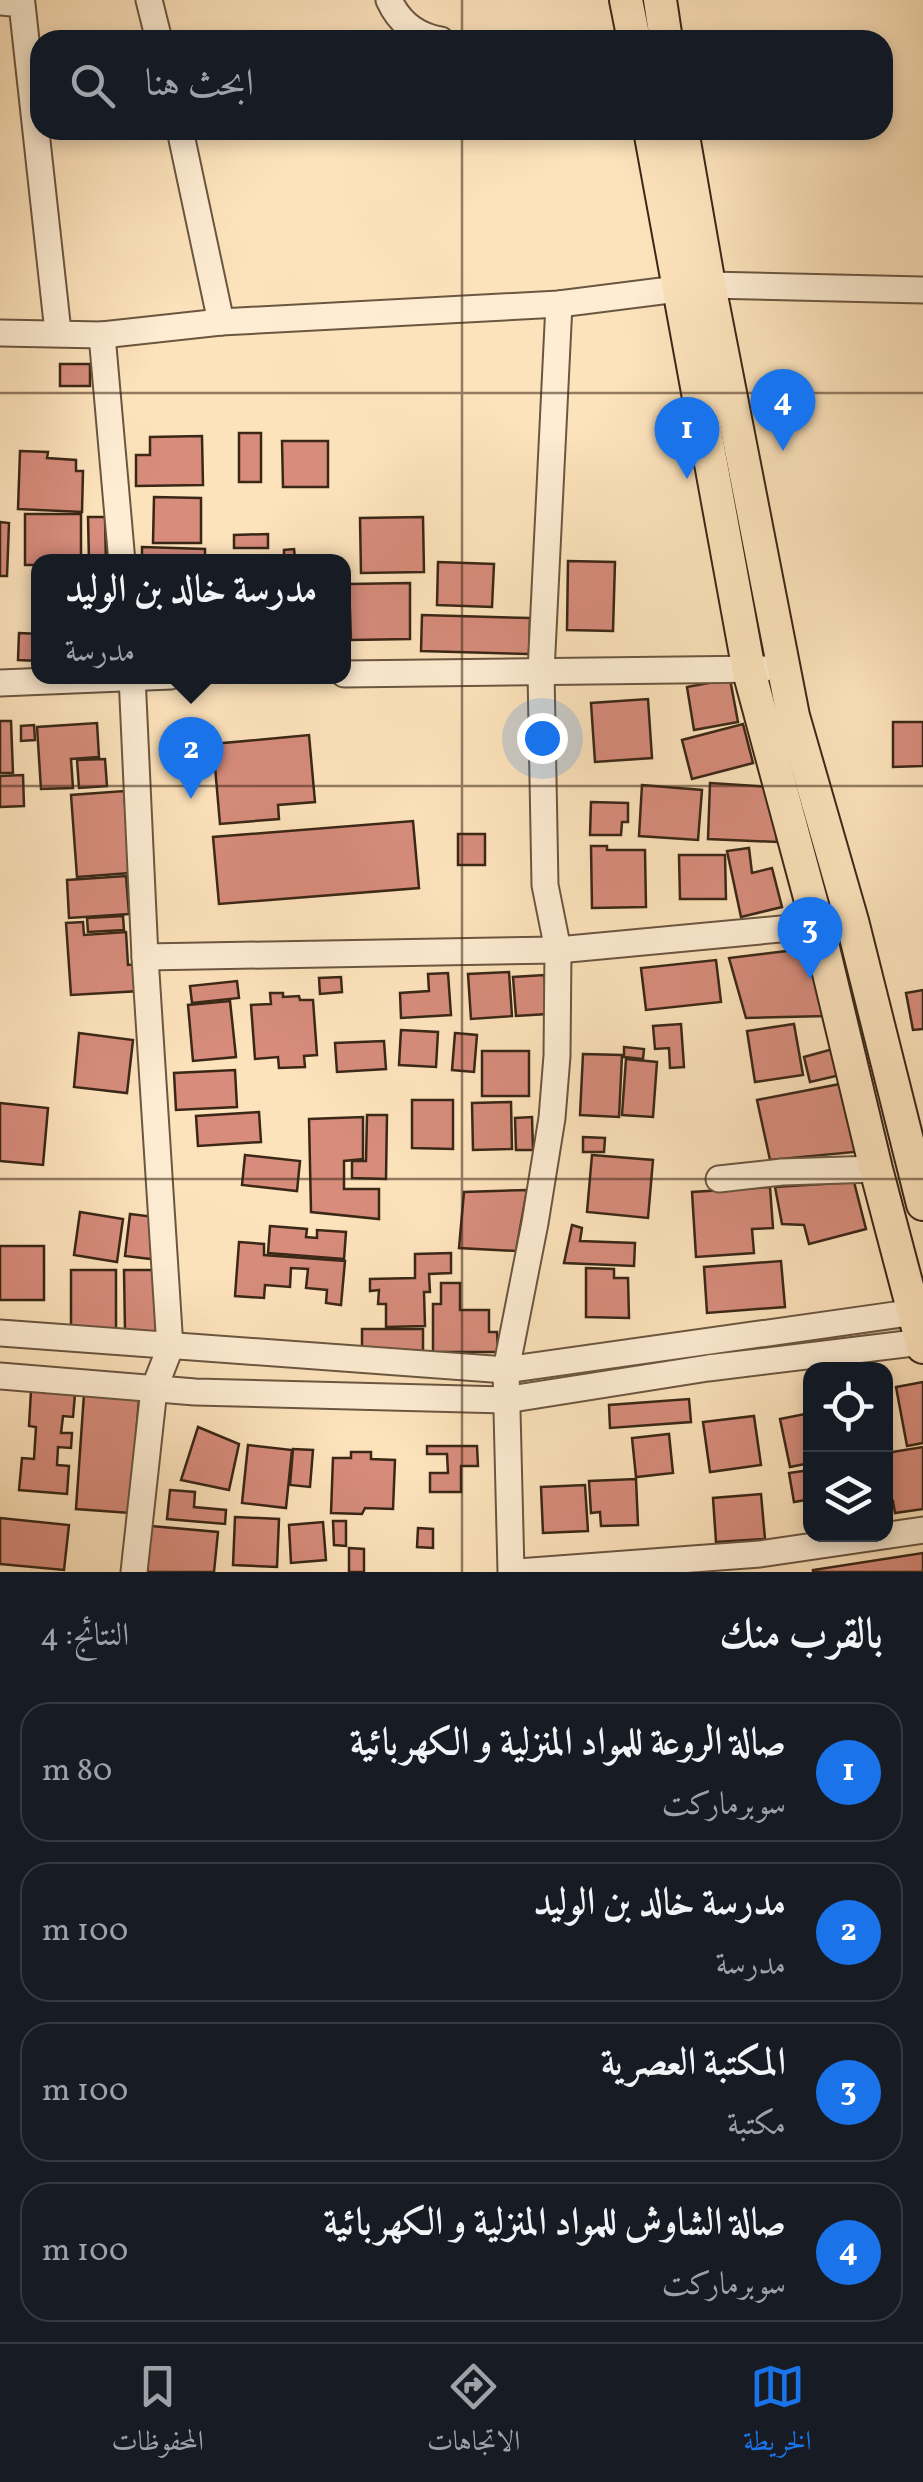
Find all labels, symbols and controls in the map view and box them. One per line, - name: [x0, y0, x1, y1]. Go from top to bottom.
- search box: [30, 30, 893, 140]
- icon: search: [65, 58, 120, 113]
- text: ابحث هنا: [145, 59, 254, 112]
- pin: 4: [750, 368, 816, 451]
- pin: 1: [654, 396, 720, 479]
- popup: [31, 554, 351, 684]
- text: مدرسة خالد بن الوليد: [65, 565, 317, 618]
- text: مدرسة: [65, 631, 135, 675]
- your location: [517, 713, 568, 764]
- pin: 2: [158, 716, 224, 799]
- pin: 3: [778, 896, 842, 979]
- map controls: [803, 1362, 893, 1542]
- button: locate: [803, 1362, 893, 1452]
- button: layers: [803, 1452, 893, 1542]
- text: بالقرب منك: [719, 1607, 883, 1666]
- text: النتائج: 4: [40, 1615, 129, 1659]
- text: صالة الروعة للمواد المنزلية و الكهربائية: [350, 1718, 786, 1771]
- text: 80 m: [42, 1750, 112, 1794]
- text: 1: [842, 1750, 855, 1794]
- text: سوبرماركت: [662, 1784, 786, 1828]
- text: مدرسة خالد بن الوليد: [533, 1878, 786, 1931]
- text: 100 m: [42, 1910, 128, 1954]
- text: 2: [840, 1910, 857, 1954]
- text: مدرسة: [715, 1944, 786, 1988]
- text: المكتبة العصرية: [601, 2038, 786, 2091]
- text: 100 m: [42, 2070, 128, 2114]
- text: 3: [840, 2070, 857, 2114]
- text: مكتبة: [727, 2104, 786, 2148]
- text: صالة الشاوش للمواد المنزلية و الكهربائية: [324, 2198, 786, 2251]
- text: 100 m: [42, 2230, 128, 2274]
- text: 4: [839, 2230, 858, 2274]
- text: سوبرماركت: [662, 2264, 786, 2308]
- tab: المحفوظات: [112, 2359, 204, 2468]
- tab: الاتجاهات: [427, 2359, 520, 2468]
- tab: الخريطة: [743, 2359, 811, 2468]

